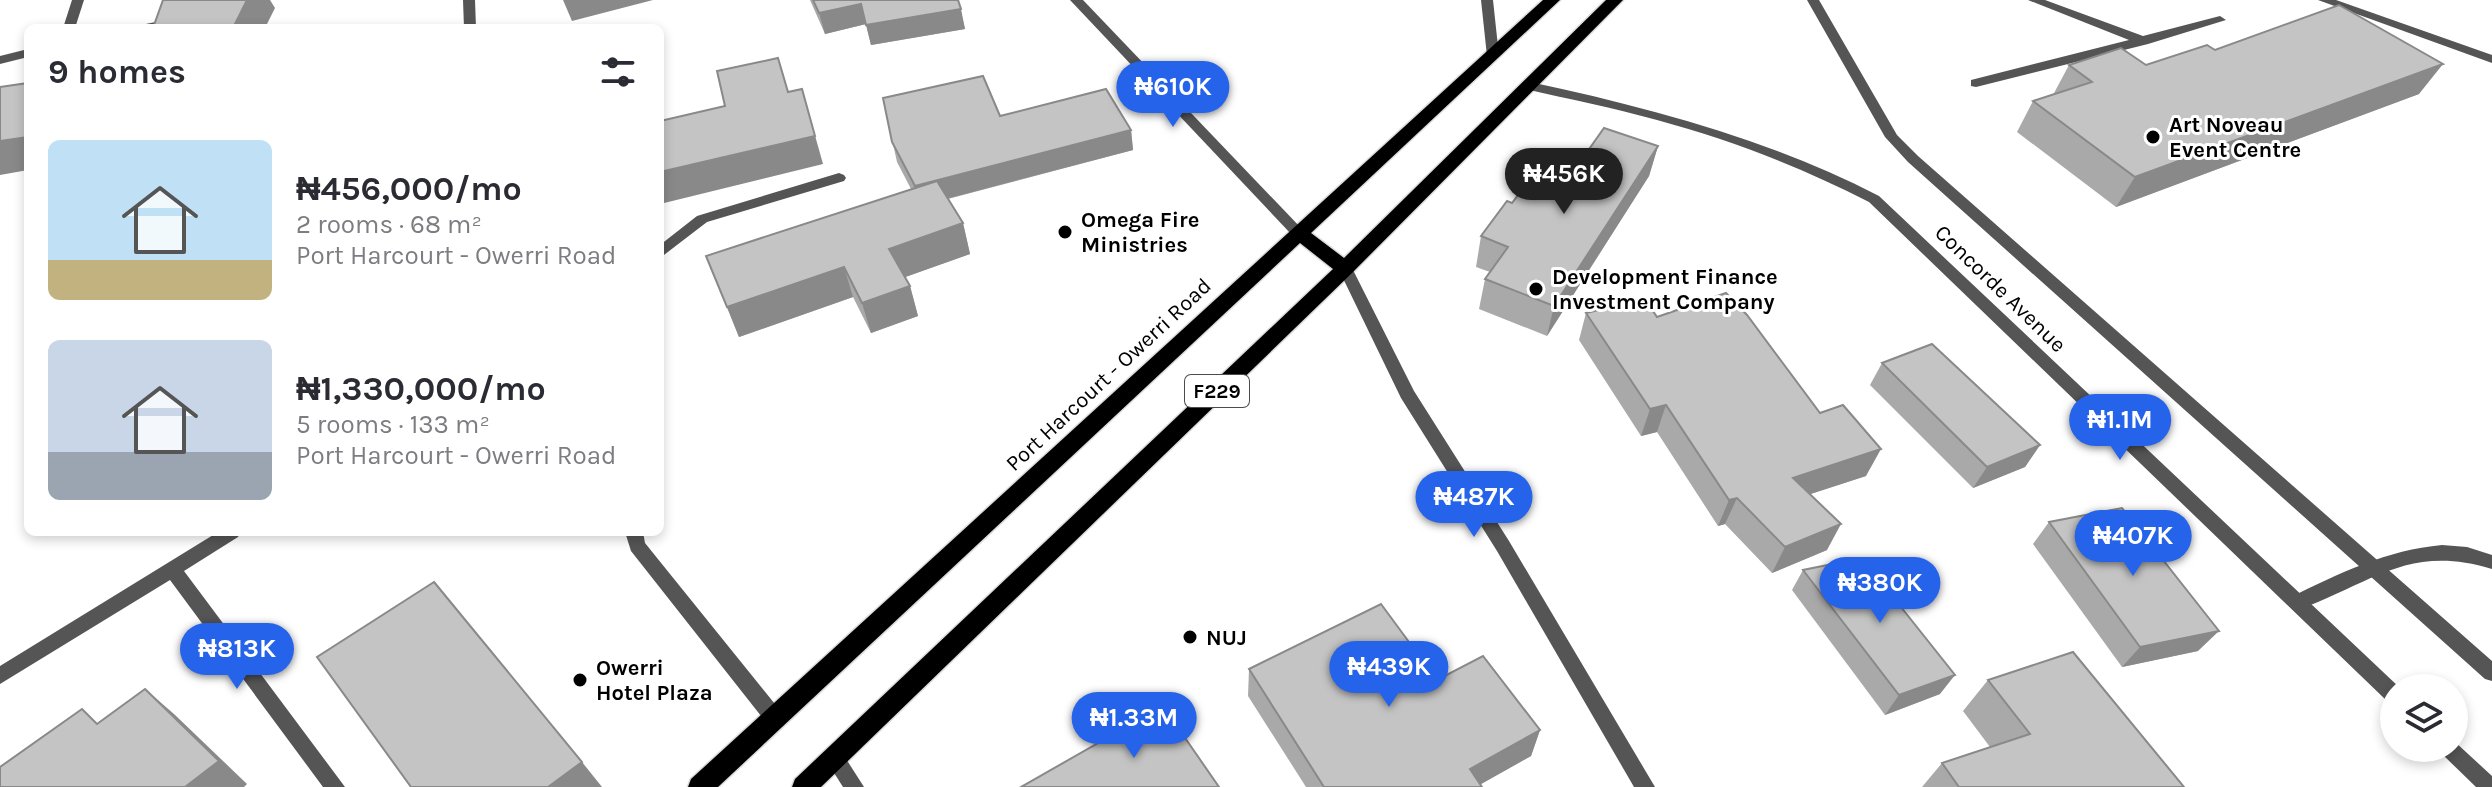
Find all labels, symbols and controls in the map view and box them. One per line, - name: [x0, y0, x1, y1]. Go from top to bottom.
- icon: filters: [596, 50, 640, 94]
- text: 9 homes: [48, 52, 186, 92]
- pin: ₦610K: [1117, 61, 1229, 129]
- text: ₦610K: [1134, 71, 1212, 102]
- place label: Art Noveau Event Centre: [2169, 112, 2301, 163]
- marker: Art Noveau Event Centre: [2144, 128, 2162, 146]
- pin: ₦456K: [1508, 148, 1620, 216]
- text: ₦456K: [1523, 158, 1605, 189]
- text: ₦456,000/mo: [296, 169, 522, 209]
- icon: home: [112, 172, 208, 268]
- place label: Omega Fire Ministries: [1081, 207, 1199, 258]
- text: 2 rooms · 68 m²: [296, 209, 482, 240]
- street label: Concorde Avenue: [1929, 220, 2071, 358]
- marker: Omega Fire Ministries: [1056, 223, 1074, 241]
- text: Port Harcourt - Owerri Road: [296, 240, 617, 271]
- place label: Development Finance Investment Company: [1552, 264, 1778, 315]
- street label: Port Harcourt - Owerri Road: [1001, 273, 1217, 477]
- marker: Development Finance Investment Company: [1527, 280, 1545, 298]
- text: ₦1,330,000/mo: [296, 369, 546, 409]
- icon: home: [112, 372, 208, 468]
- road number: F229: [1185, 375, 1249, 407]
- pin: ₦1.1M: [2064, 394, 2176, 462]
- text: ₦1.1M: [2087, 404, 2153, 435]
- text: 5 rooms · 133 m²: [296, 409, 490, 440]
- text: Port Harcourt - Owerri Road: [296, 440, 617, 471]
- pin: ₦487K: [1418, 471, 1530, 539]
- text: ₦487K: [1434, 481, 1515, 512]
- pin: ₦407K: [2077, 510, 2189, 578]
- text: ₦407K: [2093, 520, 2173, 551]
- pin: ₦380K: [1824, 557, 1936, 625]
- text: ₦380K: [1837, 567, 1923, 598]
- pin: ₦813K: [181, 623, 293, 691]
- place label: NUJ: [1206, 625, 1247, 651]
- marker: NUJ: [1181, 628, 1199, 646]
- text: ₦813K: [198, 633, 276, 664]
- pin: ₦439K: [1333, 641, 1445, 709]
- text: ₦439K: [1347, 651, 1431, 682]
- place label: Owerri Hotel Plaza: [596, 655, 713, 706]
- marker: Owerri Hotel Plaza: [571, 671, 589, 689]
- map controls: [2380, 674, 2468, 762]
- button: layers: [2380, 674, 2468, 762]
- pin: ₦1.33M: [1069, 692, 1199, 760]
- text: ₦1.33M: [1090, 702, 1178, 733]

